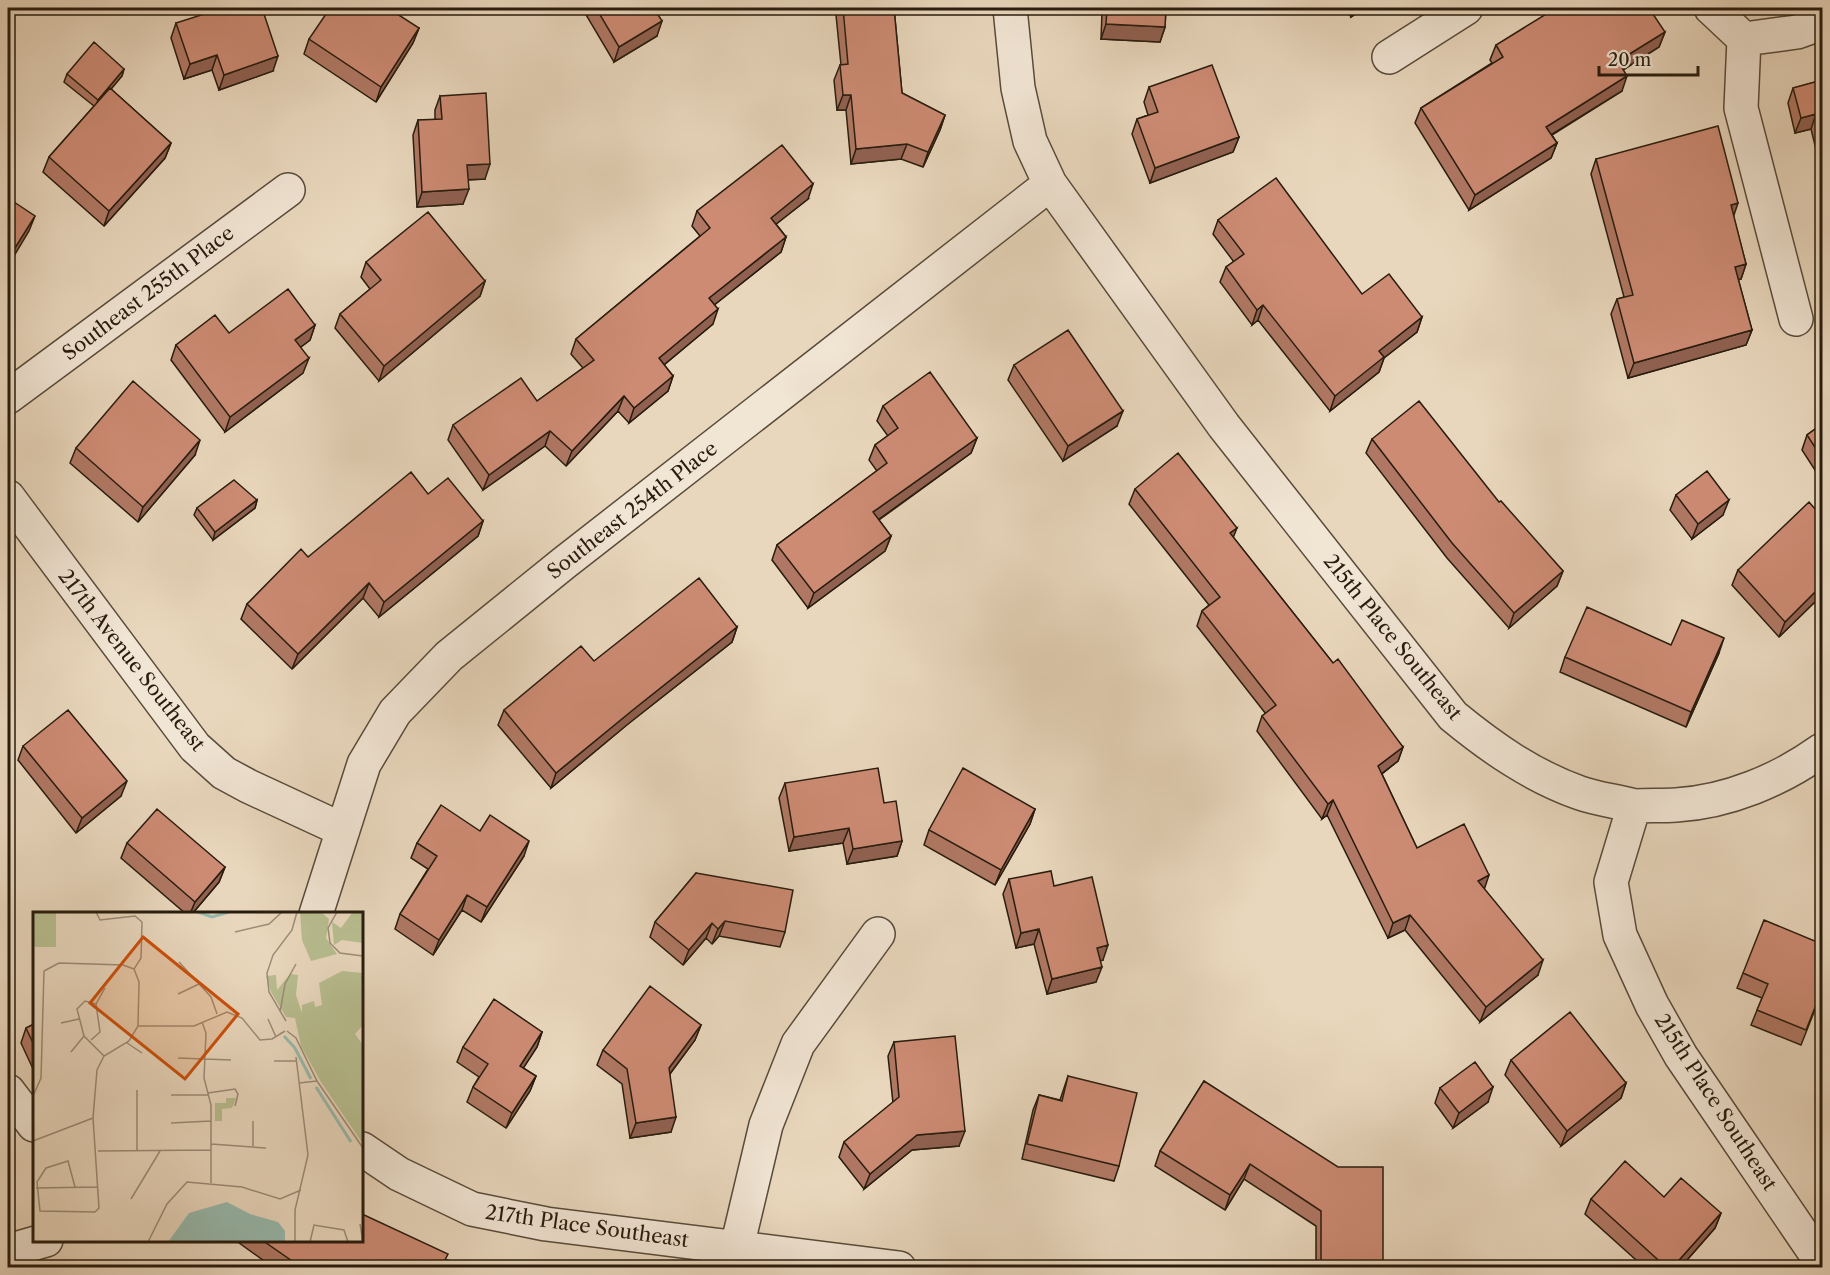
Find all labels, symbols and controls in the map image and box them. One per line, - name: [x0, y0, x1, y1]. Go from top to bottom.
- scale bar: [1599, 39, 1698, 77]
- text: 20 m: [1608, 49, 1652, 71]
- street label: Southeast 255th Place: [58, 221, 238, 365]
- street label: Southeast 254th Place: [542, 436, 722, 584]
- street label: 215th Place Southeast: [1319, 549, 1467, 725]
- street label: 217th Avenue Southeast: [54, 564, 210, 756]
- inset map: [33, 912, 363, 1242]
- street label: 215th Place Southeast: [1650, 1009, 1782, 1195]
- street label: 217th Place Southeast: [484, 1200, 690, 1252]

